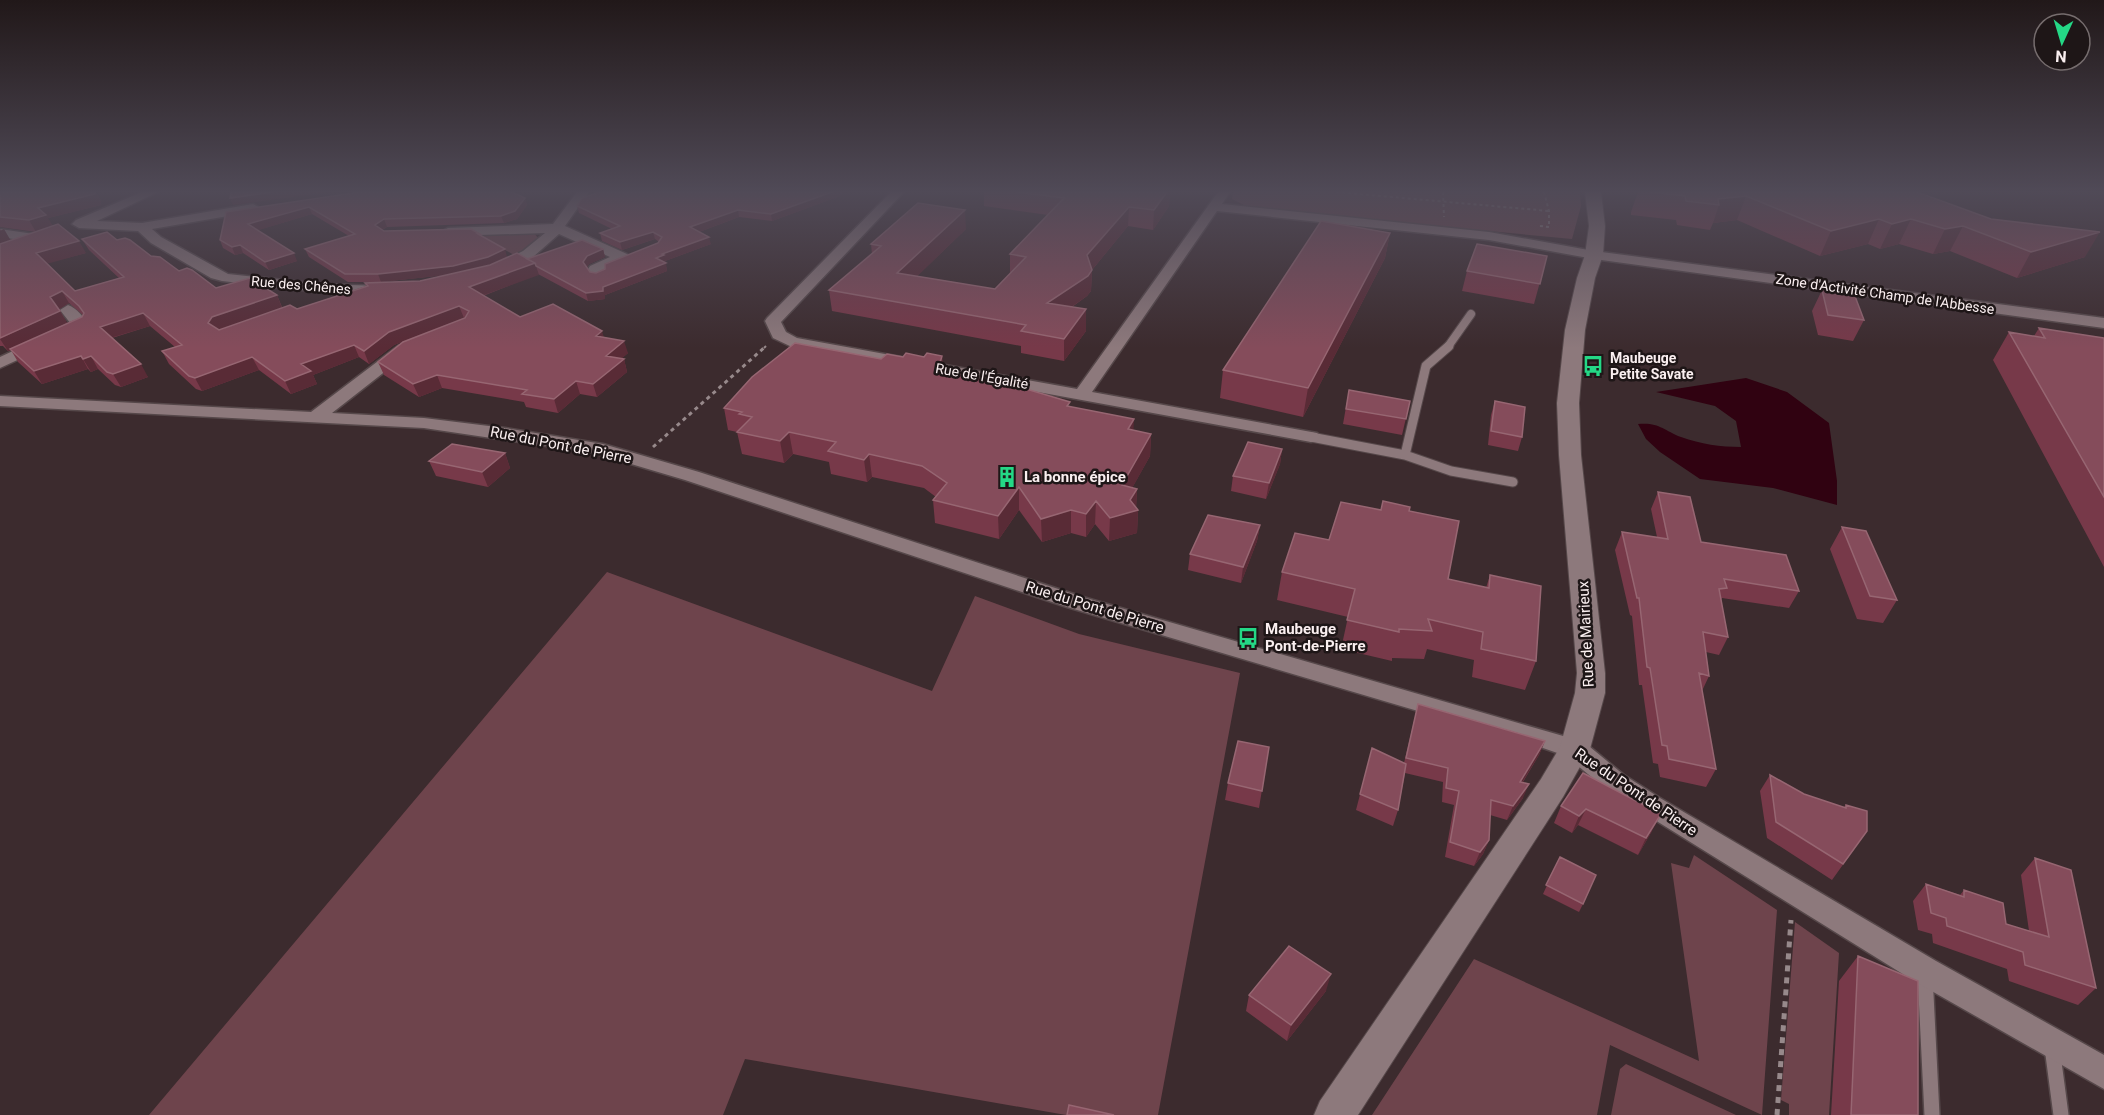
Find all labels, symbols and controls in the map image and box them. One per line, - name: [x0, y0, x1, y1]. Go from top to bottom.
- north arrow: [2032, 12, 2092, 72]
- text: N: [2055, 47, 2067, 66]
- street label: Zone d'Activité Champ de l'Abbesse: [1775, 271, 1995, 317]
- street label: Rue des Chênes: [251, 273, 351, 297]
- place label: Maubeuge Petite Savate: [1610, 350, 1694, 382]
- bus stop icon: Maubeuge Petite Savate: [1581, 354, 1605, 378]
- street label: Rue de l'Égalité: [934, 359, 1030, 392]
- street label: Rue du Pont de Pierre: [489, 422, 633, 468]
- building icon: La bonne épice: [995, 465, 1019, 489]
- place label: La bonne épice: [1024, 468, 1126, 486]
- street label: Rue du Pont de Pierre: [1024, 577, 1166, 637]
- street label: Rue de Mairieux: [1574, 580, 1598, 688]
- place label: Maubeuge Pont-de-Pierre: [1265, 620, 1366, 655]
- bus stop icon: Maubeuge Pont-de-Pierre: [1236, 626, 1260, 650]
- street label: Rue du Pont de Pierre: [1571, 744, 1701, 840]

